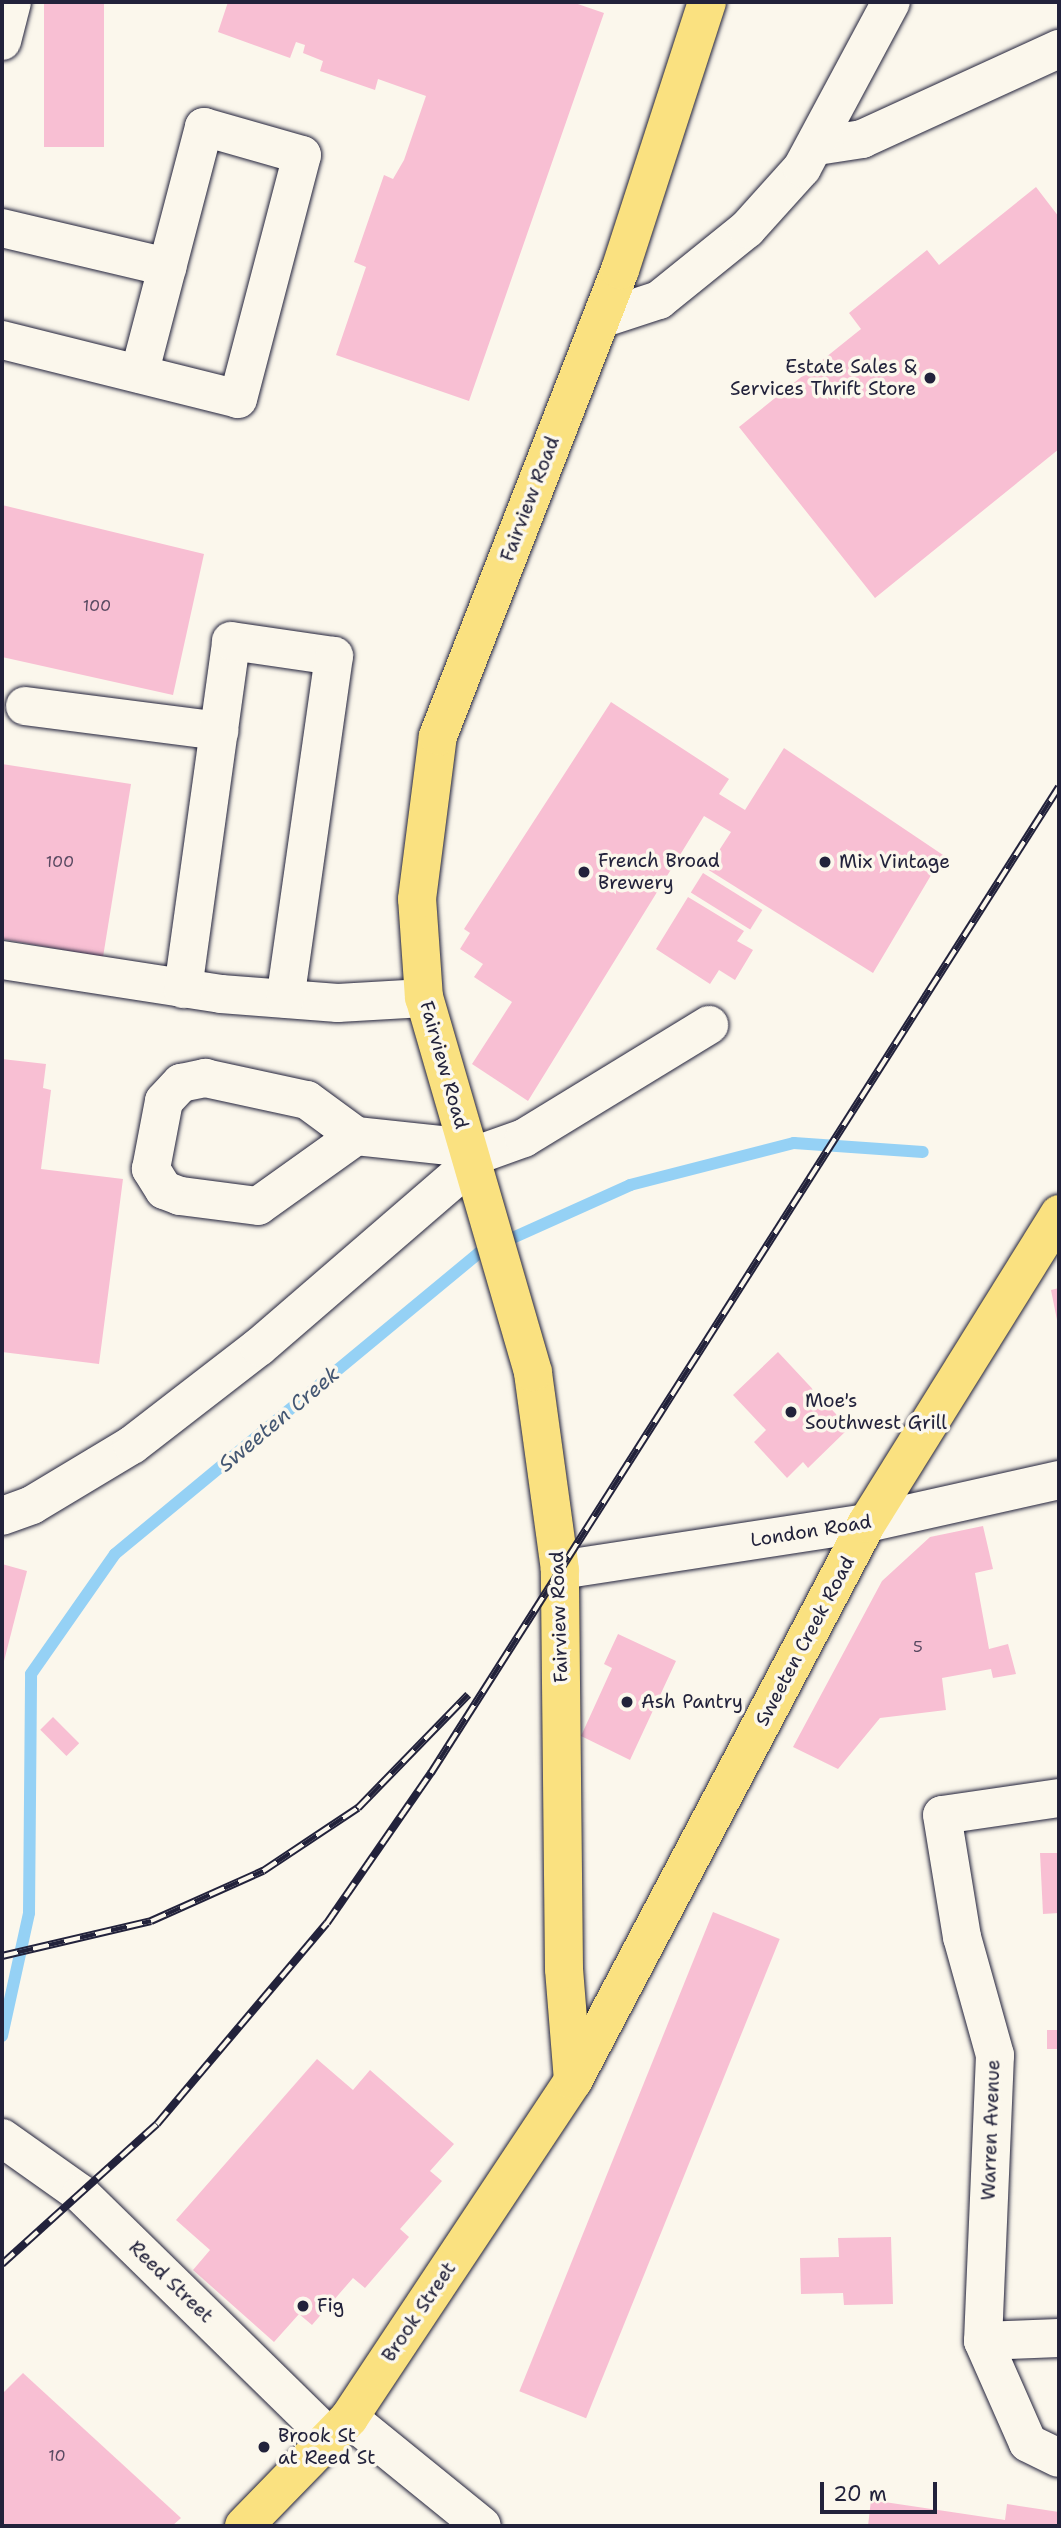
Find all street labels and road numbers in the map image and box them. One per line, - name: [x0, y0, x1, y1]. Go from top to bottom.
- street label: Fairview Road: [496, 433, 564, 565]
- street label: Fairview Road: [415, 999, 473, 1131]
- street label: London Road: [749, 1510, 873, 1552]
- street label: Fairview Road: [545, 1551, 573, 1683]
- street label: Sweeten Creek Road: [751, 1552, 859, 1730]
- street label: Warren Avenue: [977, 2059, 1005, 2201]
- street label: Reed Street: [124, 2236, 218, 2328]
- street label: Brook Street: [377, 2258, 461, 2366]

